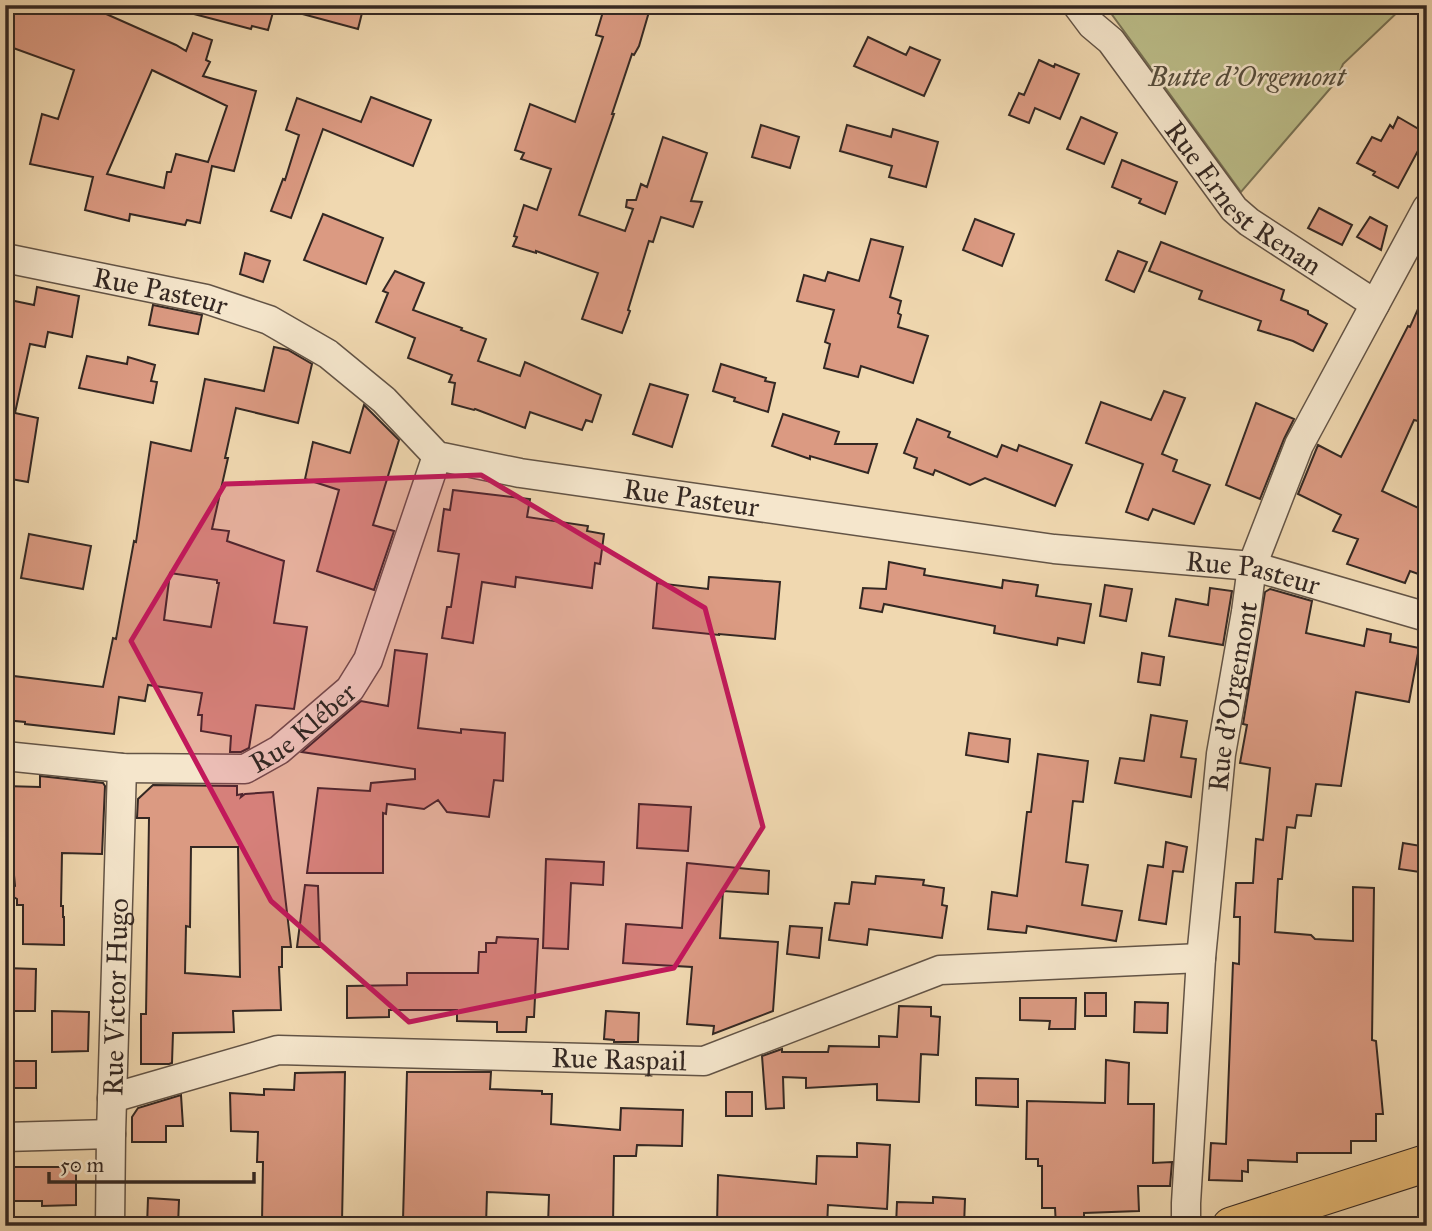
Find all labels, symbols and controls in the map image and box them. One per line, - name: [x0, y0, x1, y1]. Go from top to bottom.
- park label: Butte d'Orgemont: [1147, 59, 1348, 94]
- street label: Rue Ernest Renan: [1158, 113, 1329, 282]
- street label: Rue Pasteur: [90, 259, 233, 323]
- street label: Rue Pasteur: [621, 470, 762, 524]
- street label: Rue Pasteur: [1184, 543, 1325, 603]
- street label: Rue d'Orgemont: [1200, 599, 1265, 793]
- street label: Rue Kléber: [243, 674, 364, 780]
- street label: Rue Victor Hugo: [95, 898, 136, 1096]
- street label: Rue Raspail: [551, 1040, 687, 1078]
- scale bar: [49, 1140, 254, 1184]
- text: 50 m: [60, 1152, 105, 1178]

